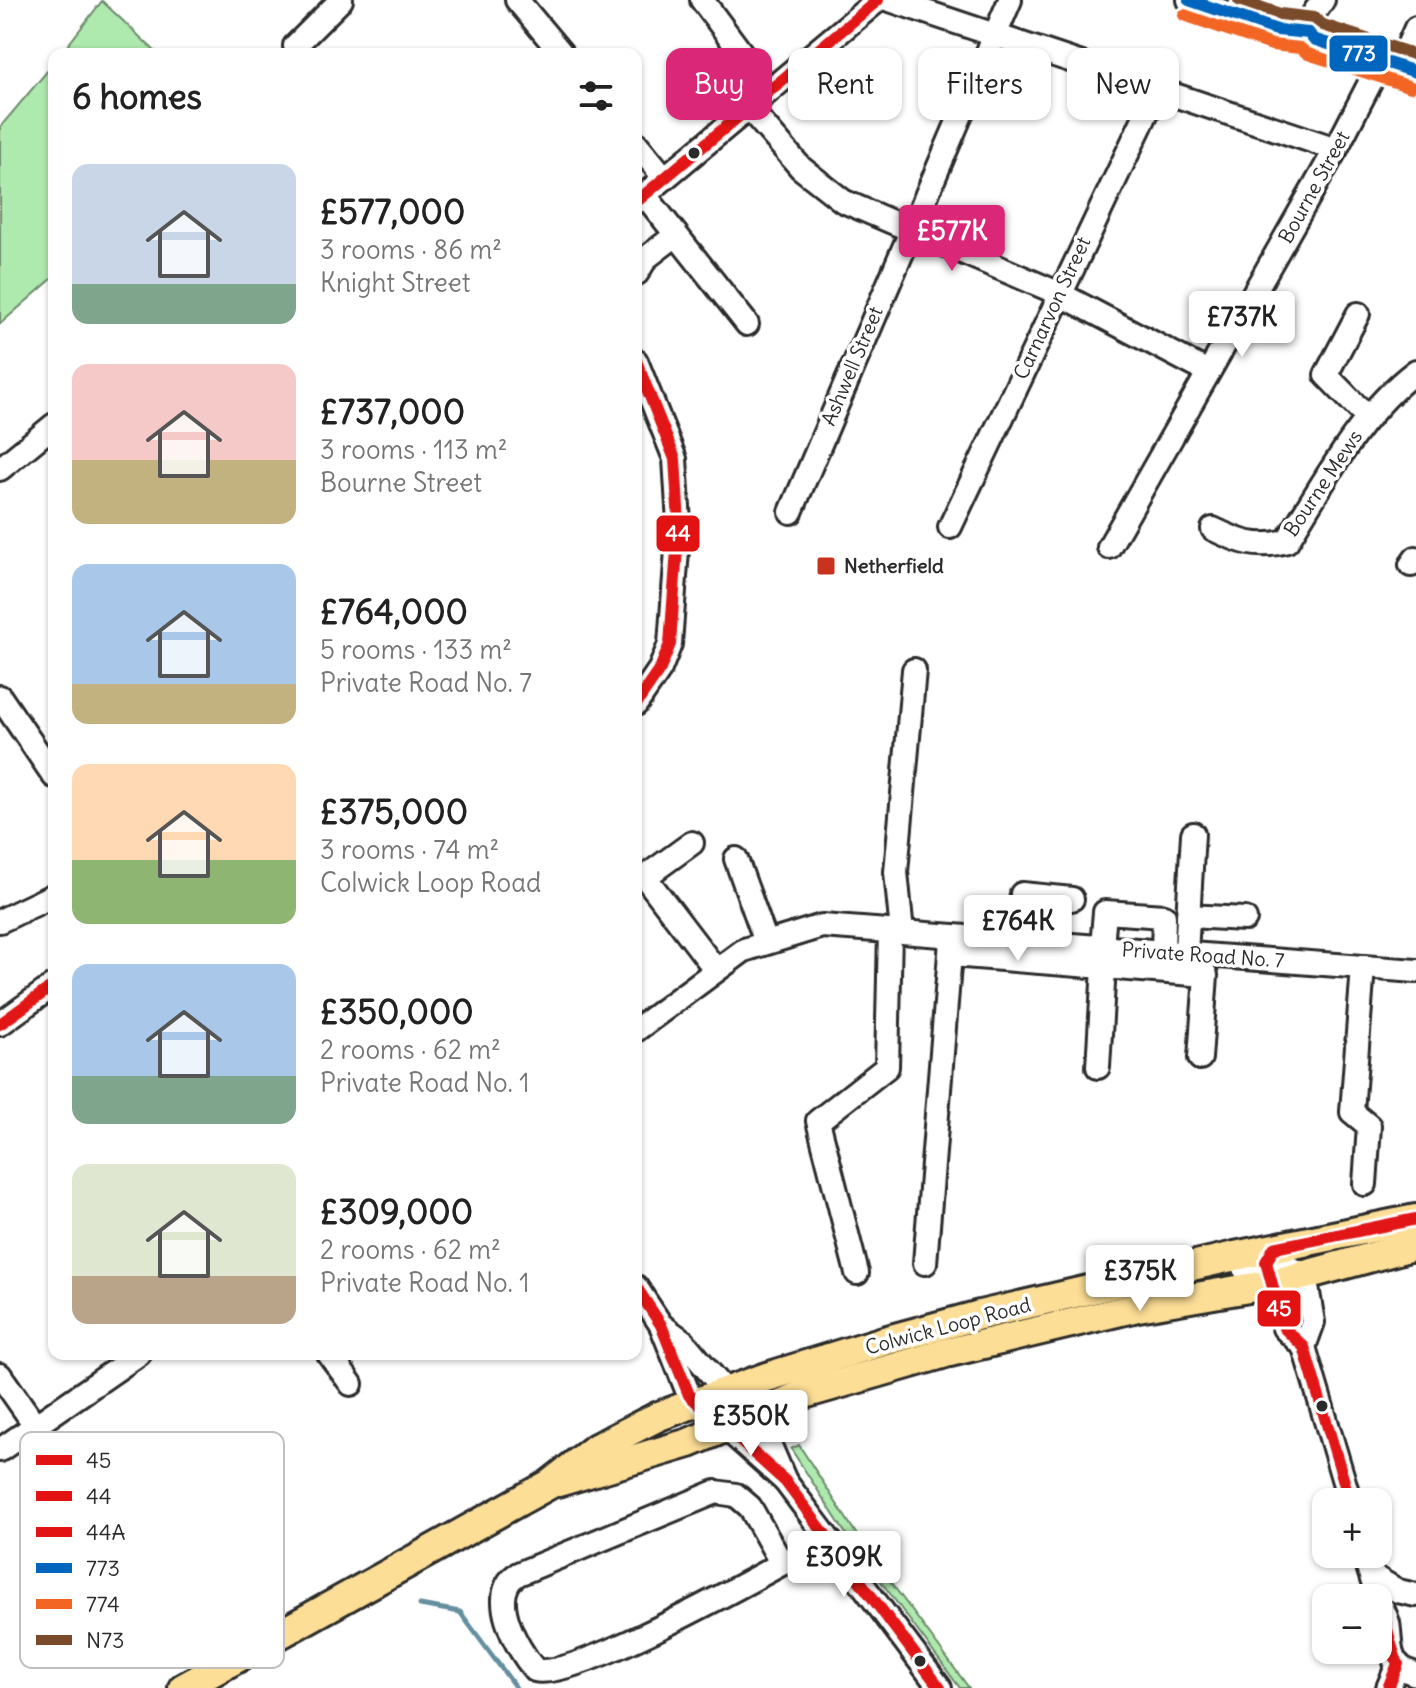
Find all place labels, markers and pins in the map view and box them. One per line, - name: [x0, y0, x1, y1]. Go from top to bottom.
- unlabelled marker: [686, 145, 702, 161]
- pin: £577K: [896, 205, 1008, 273]
- pin: £737K: [1186, 291, 1298, 359]
- place label: Netherfield: [844, 553, 944, 578]
- marker: Netherfield: [815, 555, 837, 577]
- pin: £764K: [962, 895, 1074, 963]
- pin: £375K: [1084, 1245, 1196, 1313]
- pin: £350K: [695, 1390, 807, 1458]
- unlabelled marker: [1314, 1398, 1330, 1414]
- pin: £309K: [788, 1531, 900, 1599]
- unlabelled marker: [912, 1653, 928, 1669]

